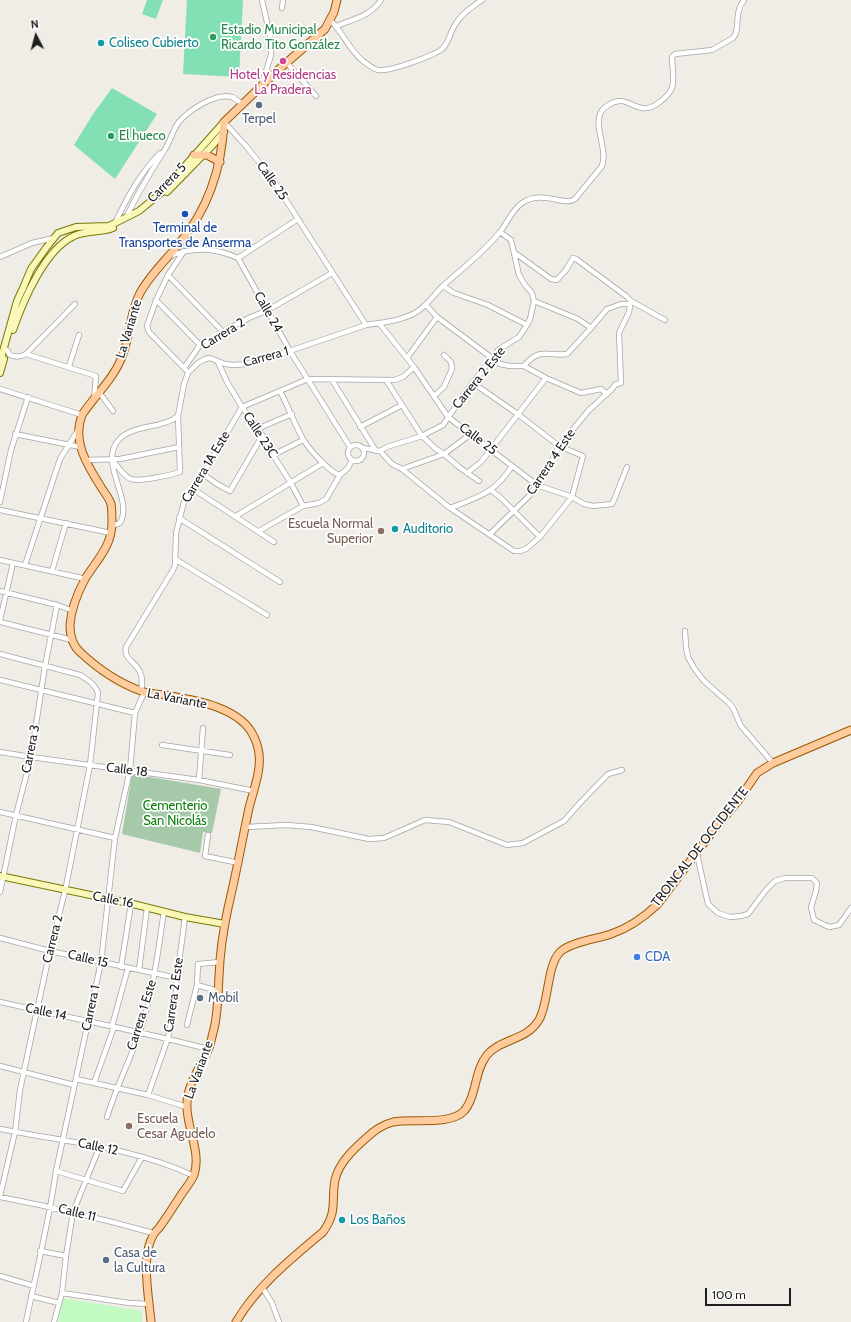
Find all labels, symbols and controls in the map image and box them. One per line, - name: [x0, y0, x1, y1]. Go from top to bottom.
- north arrow: [16, 16, 56, 56]
- text: N: [30, 17, 39, 31]
- place label: Estadio Municipal Ricardo Tito González: [221, 22, 340, 53]
- marker: Estadio Municipal Ricardo Tito González: [208, 32, 218, 42]
- place label: Coliseo Cubierto: [109, 35, 199, 51]
- marker: Coliseo Cubierto: [96, 38, 106, 48]
- marker: Hotel y Residencias La Pradera: [278, 56, 288, 66]
- place label: Hotel y Residencias La Pradera: [230, 67, 336, 98]
- marker: Terpel: [254, 100, 264, 110]
- place label: Terpel: [242, 111, 276, 127]
- place label: El hueco: [119, 128, 166, 144]
- marker: El hueco: [106, 131, 116, 141]
- street label: Calle 25: [253, 159, 291, 203]
- street label: Carrera 5: [144, 160, 190, 206]
- marker: Terminal de Transportes de Anserma: [180, 209, 190, 219]
- place label: Terminal de Transportes de Anserma: [119, 220, 251, 251]
- street label: Calle 24: [250, 289, 286, 335]
- street label: La Variante: [113, 298, 145, 360]
- street label: Carrera 2: [198, 315, 248, 353]
- street label: Carrera 1: [242, 343, 290, 371]
- street label: Carrera 2 Este: [449, 344, 509, 412]
- street label: Calle 23C: [239, 409, 281, 461]
- street label: Calle 25: [456, 420, 500, 458]
- street label: Carrera 4 Este: [523, 426, 579, 498]
- street label: Carrera 1A Este: [179, 428, 233, 506]
- place label: Escuela Normal Superior: [288, 516, 373, 547]
- place label: Auditorio: [403, 521, 453, 537]
- marker: Auditorio: [390, 524, 400, 534]
- marker: Escuela Normal Superior: [376, 526, 386, 536]
- street label: La Variante: [146, 686, 208, 712]
- street label: Carrera 3: [19, 723, 43, 775]
- street label: Calle 18: [105, 760, 149, 780]
- street label: TRONCAL DE OCCIDENTE: [648, 784, 752, 910]
- park label: Cementerio San Nicolás: [143, 798, 207, 829]
- street label: Calle 16: [91, 888, 135, 912]
- street label: Carrera 2: [40, 913, 66, 965]
- street label: Calle 15: [66, 947, 110, 971]
- place label: CDA: [645, 949, 670, 965]
- marker: CDA: [632, 952, 642, 962]
- street label: Carrera 2 Este: [161, 957, 187, 1033]
- street label: Carrera 1 Este: [124, 978, 160, 1052]
- street label: Carrera 1: [79, 984, 103, 1032]
- place label: Mobil: [208, 990, 239, 1006]
- marker: Mobil: [195, 993, 205, 1003]
- street label: Calle 14: [24, 1000, 68, 1024]
- street label: La Variante: [181, 1039, 217, 1101]
- place label: Escuela Cesar Agudelo: [137, 1111, 215, 1142]
- marker: Escuela Cesar Agudelo: [124, 1121, 134, 1131]
- street label: Calle 12: [76, 1135, 120, 1159]
- street label: Calle 11: [56, 1201, 98, 1225]
- place label: Los Baños: [350, 1212, 406, 1228]
- marker: Los Baños: [337, 1215, 347, 1225]
- place label: Casa de la Cultura: [114, 1245, 165, 1276]
- marker: Casa de la Cultura: [101, 1255, 111, 1265]
- scale bar: [707, 1280, 793, 1306]
- text: 100 m: [712, 1287, 746, 1302]

